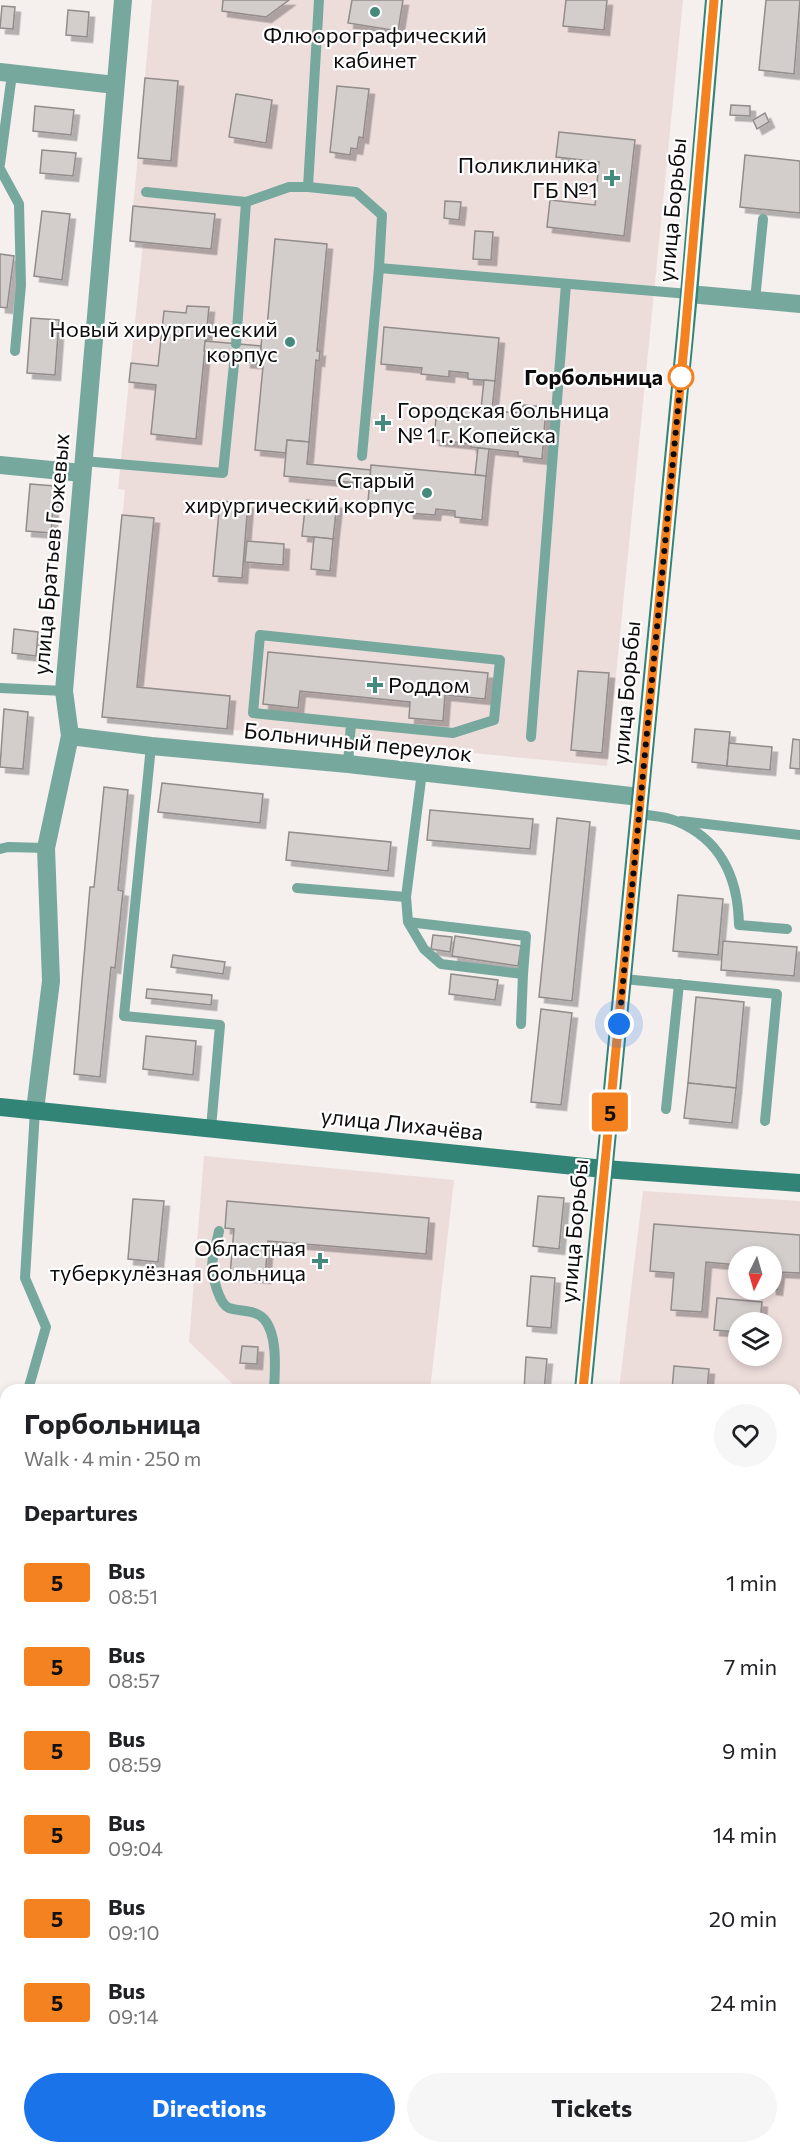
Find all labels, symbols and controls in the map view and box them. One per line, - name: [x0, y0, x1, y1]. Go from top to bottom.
- marker: Флюорографический кабинет: [368, 5, 382, 19]
- place label: Флюорографический кабинет: [263, 21, 487, 73]
- street label: улица Борьбы: [652, 137, 691, 283]
- place label: Поликлиника ГБ №1: [458, 151, 598, 203]
- marker: Поликлиника ГБ №1: [603, 169, 621, 187]
- place label: Новый хирургический корпус: [49, 315, 278, 367]
- marker: Новый хирургический корпус: [283, 335, 297, 349]
- place label: Горбольница: [524, 363, 663, 390]
- marker: Горбольница: [668, 364, 694, 390]
- place label: Городская больница № 1 г. Копейска: [397, 396, 609, 448]
- marker: Городская больница № 1 г. Копейска: [374, 414, 392, 432]
- street label: улица Братьев Гожевых: [26, 432, 75, 676]
- place label: Старый хирургический корпус: [185, 466, 415, 518]
- marker: Старый хирургический корпус: [420, 486, 434, 500]
- street label: улица Борьбы: [606, 620, 645, 766]
- place label: Роддом: [388, 671, 469, 698]
- marker: Роддом: [366, 676, 384, 694]
- street label: Больничный переулок: [243, 716, 474, 767]
- your location: [604, 1009, 634, 1039]
- line badge: 5: [590, 1092, 630, 1132]
- text: 5: [604, 1100, 616, 1125]
- street label: улица Лихачёва: [320, 1102, 485, 1145]
- street label: улица Борьбы: [554, 1158, 593, 1304]
- place label: Областная туберкулёзная больница: [50, 1234, 306, 1286]
- north arrow: [728, 1246, 782, 1300]
- map controls: [728, 1246, 782, 1366]
- marker: Областная туберкулёзная больница: [311, 1252, 329, 1270]
- button: layers: [728, 1312, 782, 1366]
- button: heart: [714, 1404, 777, 1467]
- text: Горбольница: [24, 1406, 201, 1440]
- text: Walk · 4 min · 250 m: [24, 1446, 201, 1470]
- text: Departures: [24, 1499, 138, 1526]
- text: Bus: [108, 1557, 145, 1584]
- text: 1 min: [726, 1569, 777, 1596]
- text: 5: [51, 1570, 63, 1595]
- text: 08:51: [108, 1584, 158, 1608]
- text: Bus: [108, 1641, 145, 1668]
- text: 7 min: [724, 1653, 777, 1680]
- text: 5: [51, 1654, 63, 1679]
- text: 08:57: [108, 1668, 160, 1692]
- text: Bus: [108, 1725, 145, 1752]
- text: 9 min: [722, 1737, 777, 1764]
- text: 5: [51, 1738, 63, 1763]
- text: 08:59: [108, 1752, 162, 1776]
- text: Bus: [108, 1809, 145, 1836]
- text: 14 min: [713, 1821, 777, 1848]
- text: 5: [51, 1822, 63, 1847]
- text: 09:04: [108, 1836, 163, 1860]
- text: Bus: [108, 1893, 145, 1920]
- text: 20 min: [709, 1905, 777, 1932]
- text: 5: [51, 1906, 63, 1931]
- text: 09:10: [108, 1920, 160, 1944]
- text: Bus: [108, 1977, 145, 2004]
- text: 24 min: [710, 1989, 777, 2016]
- text: 5: [51, 1990, 63, 2015]
- text: 09:14: [108, 2004, 158, 2028]
- button: Directions: [24, 2073, 395, 2142]
- button: Tickets: [407, 2073, 777, 2142]

